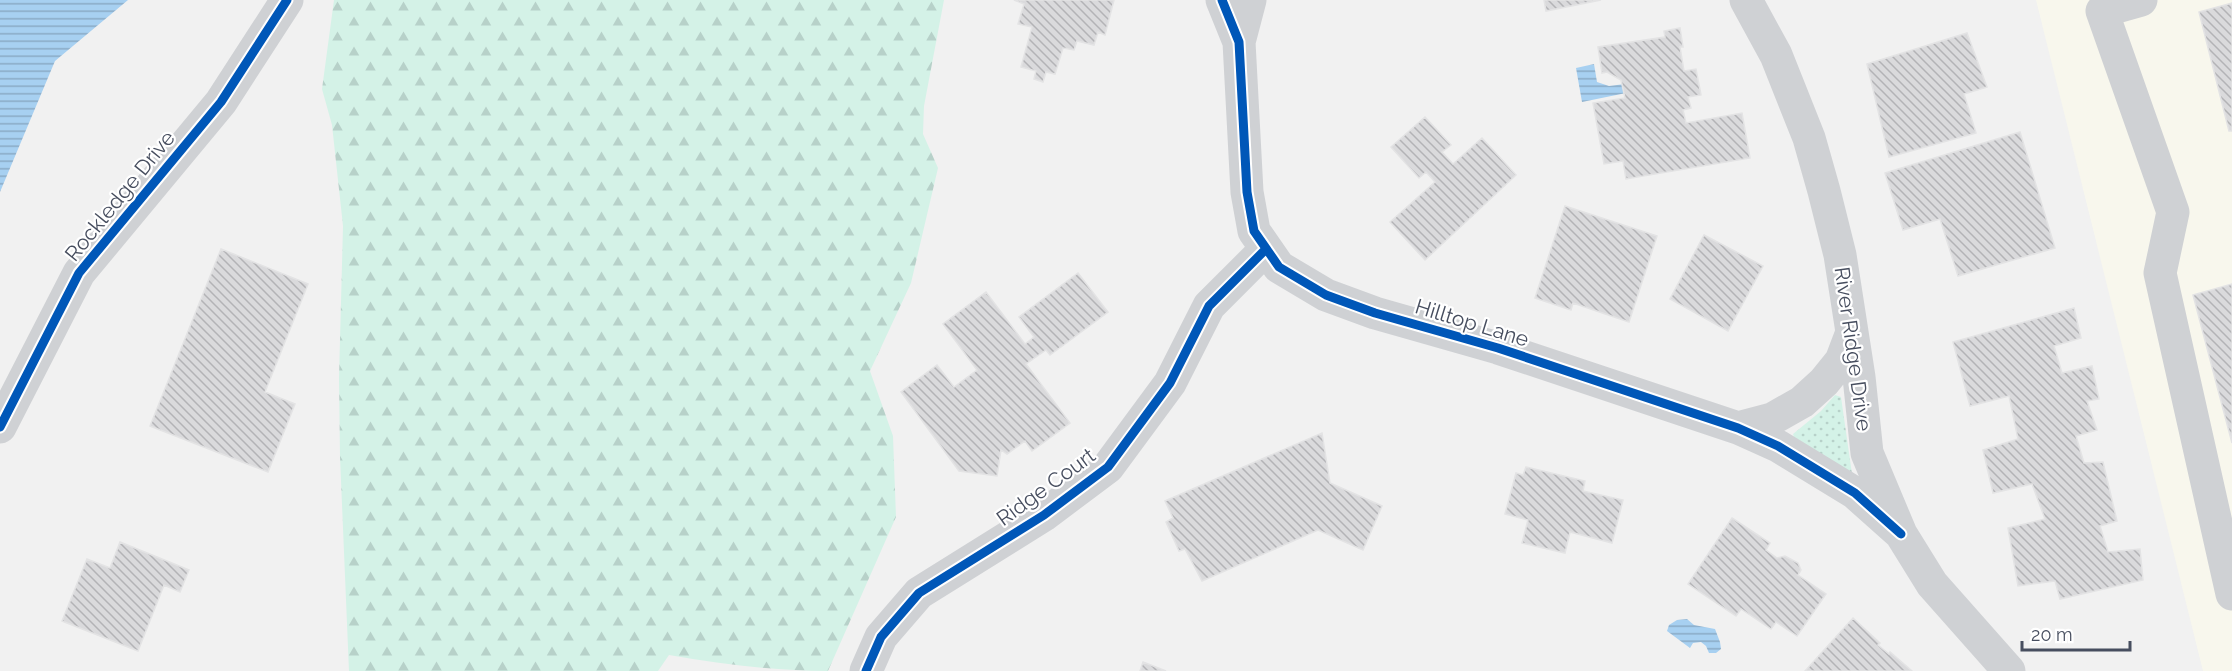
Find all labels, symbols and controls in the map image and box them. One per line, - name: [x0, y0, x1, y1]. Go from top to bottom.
- street label: Rockledge Drive: [59, 125, 180, 266]
- street label: River Ridge Drive: [1830, 265, 1877, 433]
- street label: Hilltop Lane: [1412, 293, 1532, 352]
- street label: Ridge Court: [992, 442, 1100, 531]
- scale bar: [2022, 614, 2130, 652]
- text: 20 m: [2031, 624, 2073, 645]

